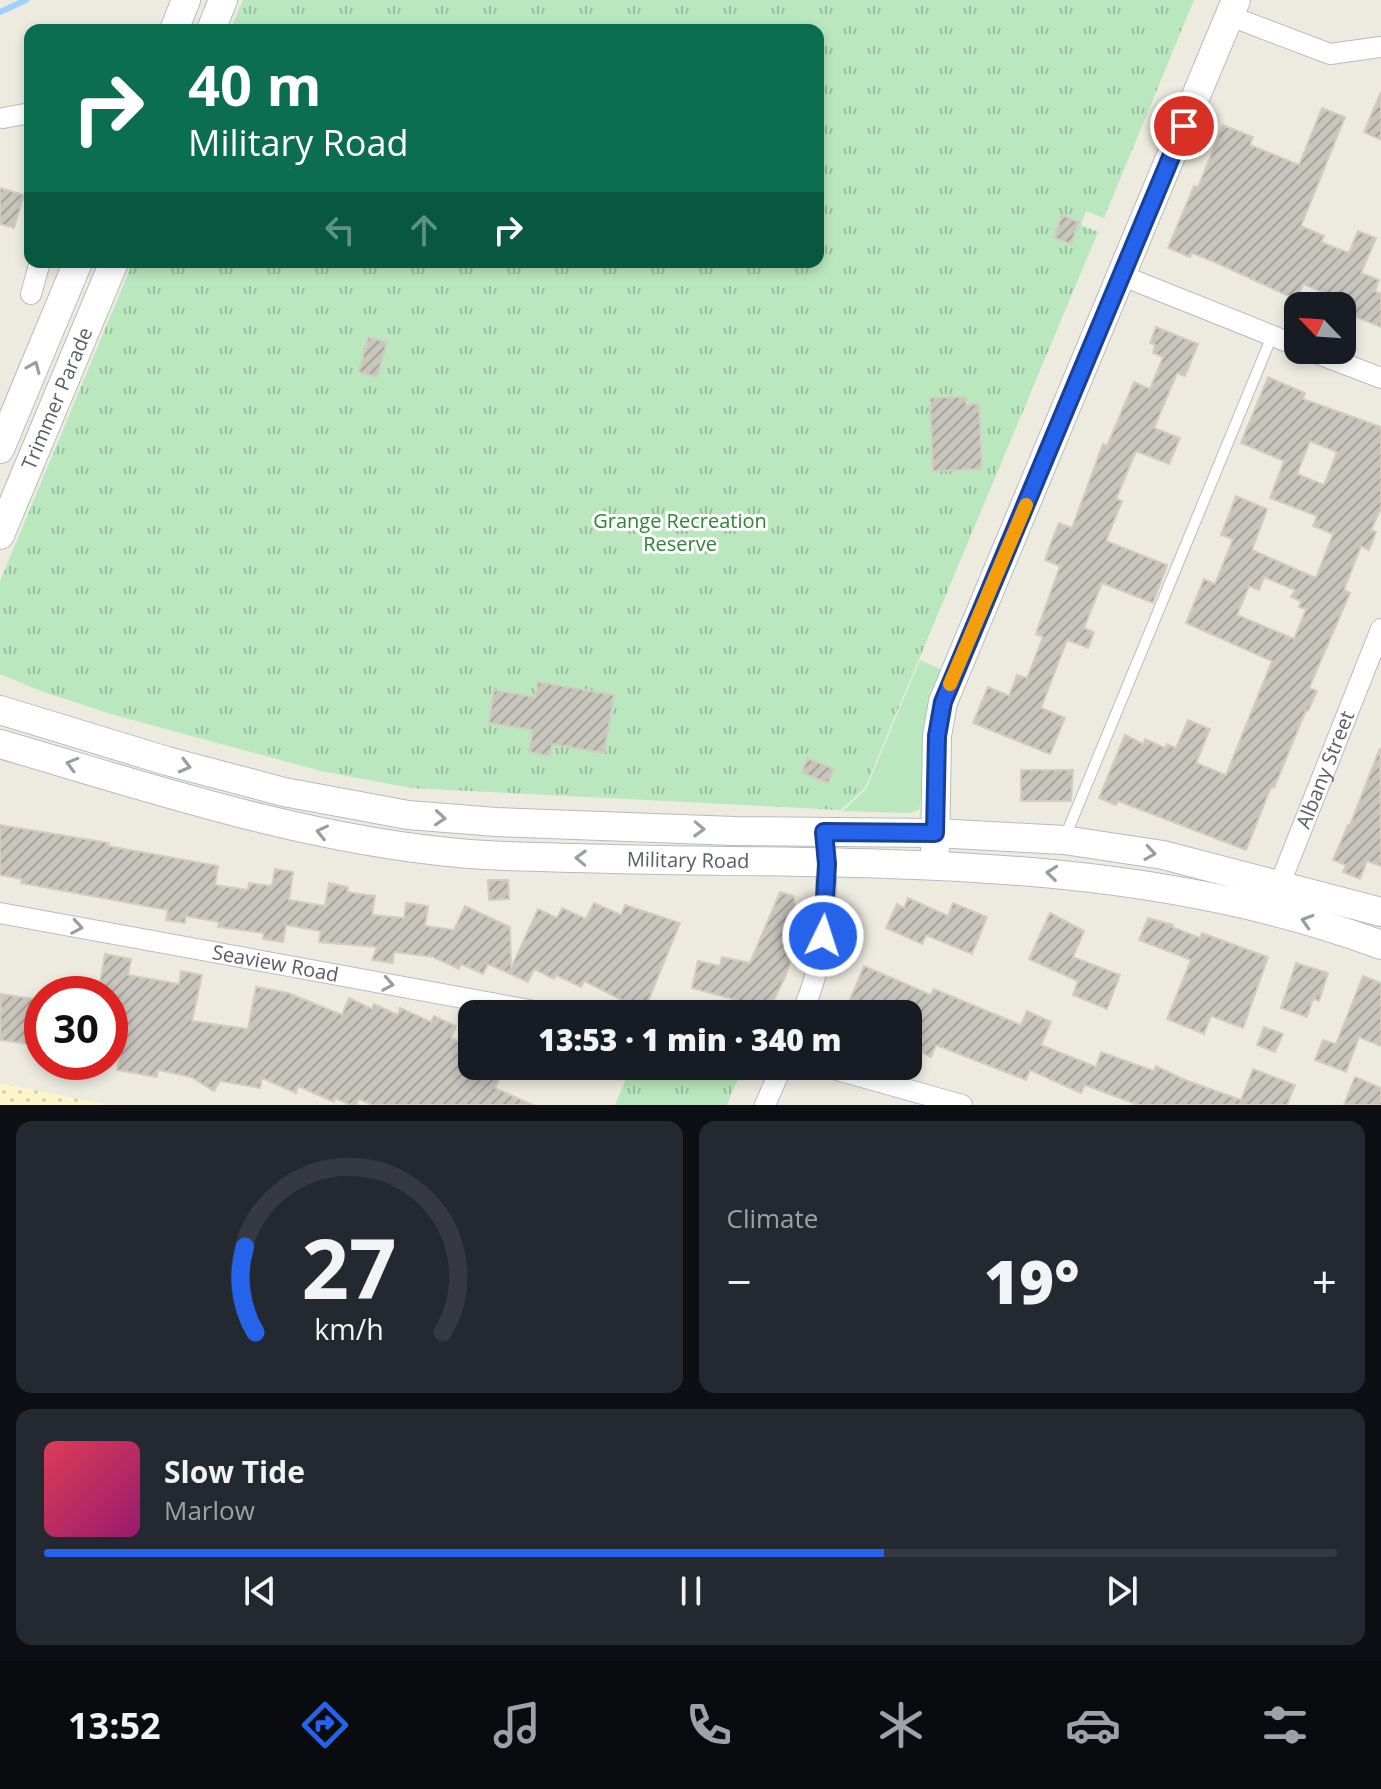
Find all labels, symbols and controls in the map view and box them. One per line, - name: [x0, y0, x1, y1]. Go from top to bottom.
- text: 40 m: [188, 46, 322, 122]
- icon: right: [56, 56, 160, 160]
- pin: [1150, 92, 1218, 160]
- icon: arrive: [1162, 104, 1206, 148]
- text: Military Road: [188, 118, 408, 167]
- icon: left: [318, 208, 362, 252]
- icon: ahead: [402, 208, 446, 252]
- icon: right: [486, 208, 530, 252]
- north arrow: [1284, 292, 1356, 364]
- map controls: [1284, 292, 1356, 364]
- street label: Trimmer Parade: [15, 323, 98, 474]
- one-way arrow: [24, 361, 40, 375]
- park label: Grange Recreation Reserve: [593, 507, 767, 557]
- street label: Albany Street: [1289, 707, 1360, 832]
- one-way arrow: [178, 756, 192, 773]
- one-way arrow: [65, 757, 79, 773]
- one-way arrow: [434, 809, 447, 826]
- one-way arrow: [693, 821, 706, 838]
- one-way arrow: [316, 825, 330, 842]
- one-way arrow: [1144, 844, 1157, 861]
- street label: Military Road: [627, 845, 750, 874]
- one-way arrow: [574, 849, 587, 866]
- one-way arrow: [1045, 865, 1058, 882]
- position arrow: [781, 894, 865, 978]
- one-way arrow: [1300, 914, 1314, 930]
- one-way arrow: [70, 918, 83, 935]
- street label: Seaview Road: [210, 938, 341, 988]
- one-way arrow: [381, 975, 394, 992]
- speed limit sign: 30: [24, 976, 128, 1080]
- text: 13:53 · 1 min · 340 m: [538, 1019, 842, 1060]
- text: Climate: [727, 1200, 818, 1236]
- text: 27: [302, 1210, 397, 1323]
- text: 19°: [984, 1240, 1080, 1322]
- text: −: [727, 1251, 752, 1311]
- text: +: [1312, 1251, 1337, 1311]
- text: km/h: [315, 1309, 384, 1348]
- text: Slow Tide: [164, 1451, 305, 1492]
- text: Marlow: [164, 1492, 255, 1528]
- icon: previous: [238, 1569, 282, 1613]
- icon: pause: [669, 1569, 713, 1613]
- icon: next: [1100, 1569, 1144, 1613]
- icon: directions: [297, 1697, 353, 1753]
- icon: music: [489, 1697, 545, 1753]
- icon: phone: [681, 1697, 737, 1753]
- icon: climate: [873, 1697, 929, 1753]
- icon: car: [1065, 1697, 1121, 1753]
- icon: filters: [1257, 1697, 1313, 1753]
- text: 13:52: [68, 1701, 161, 1750]

